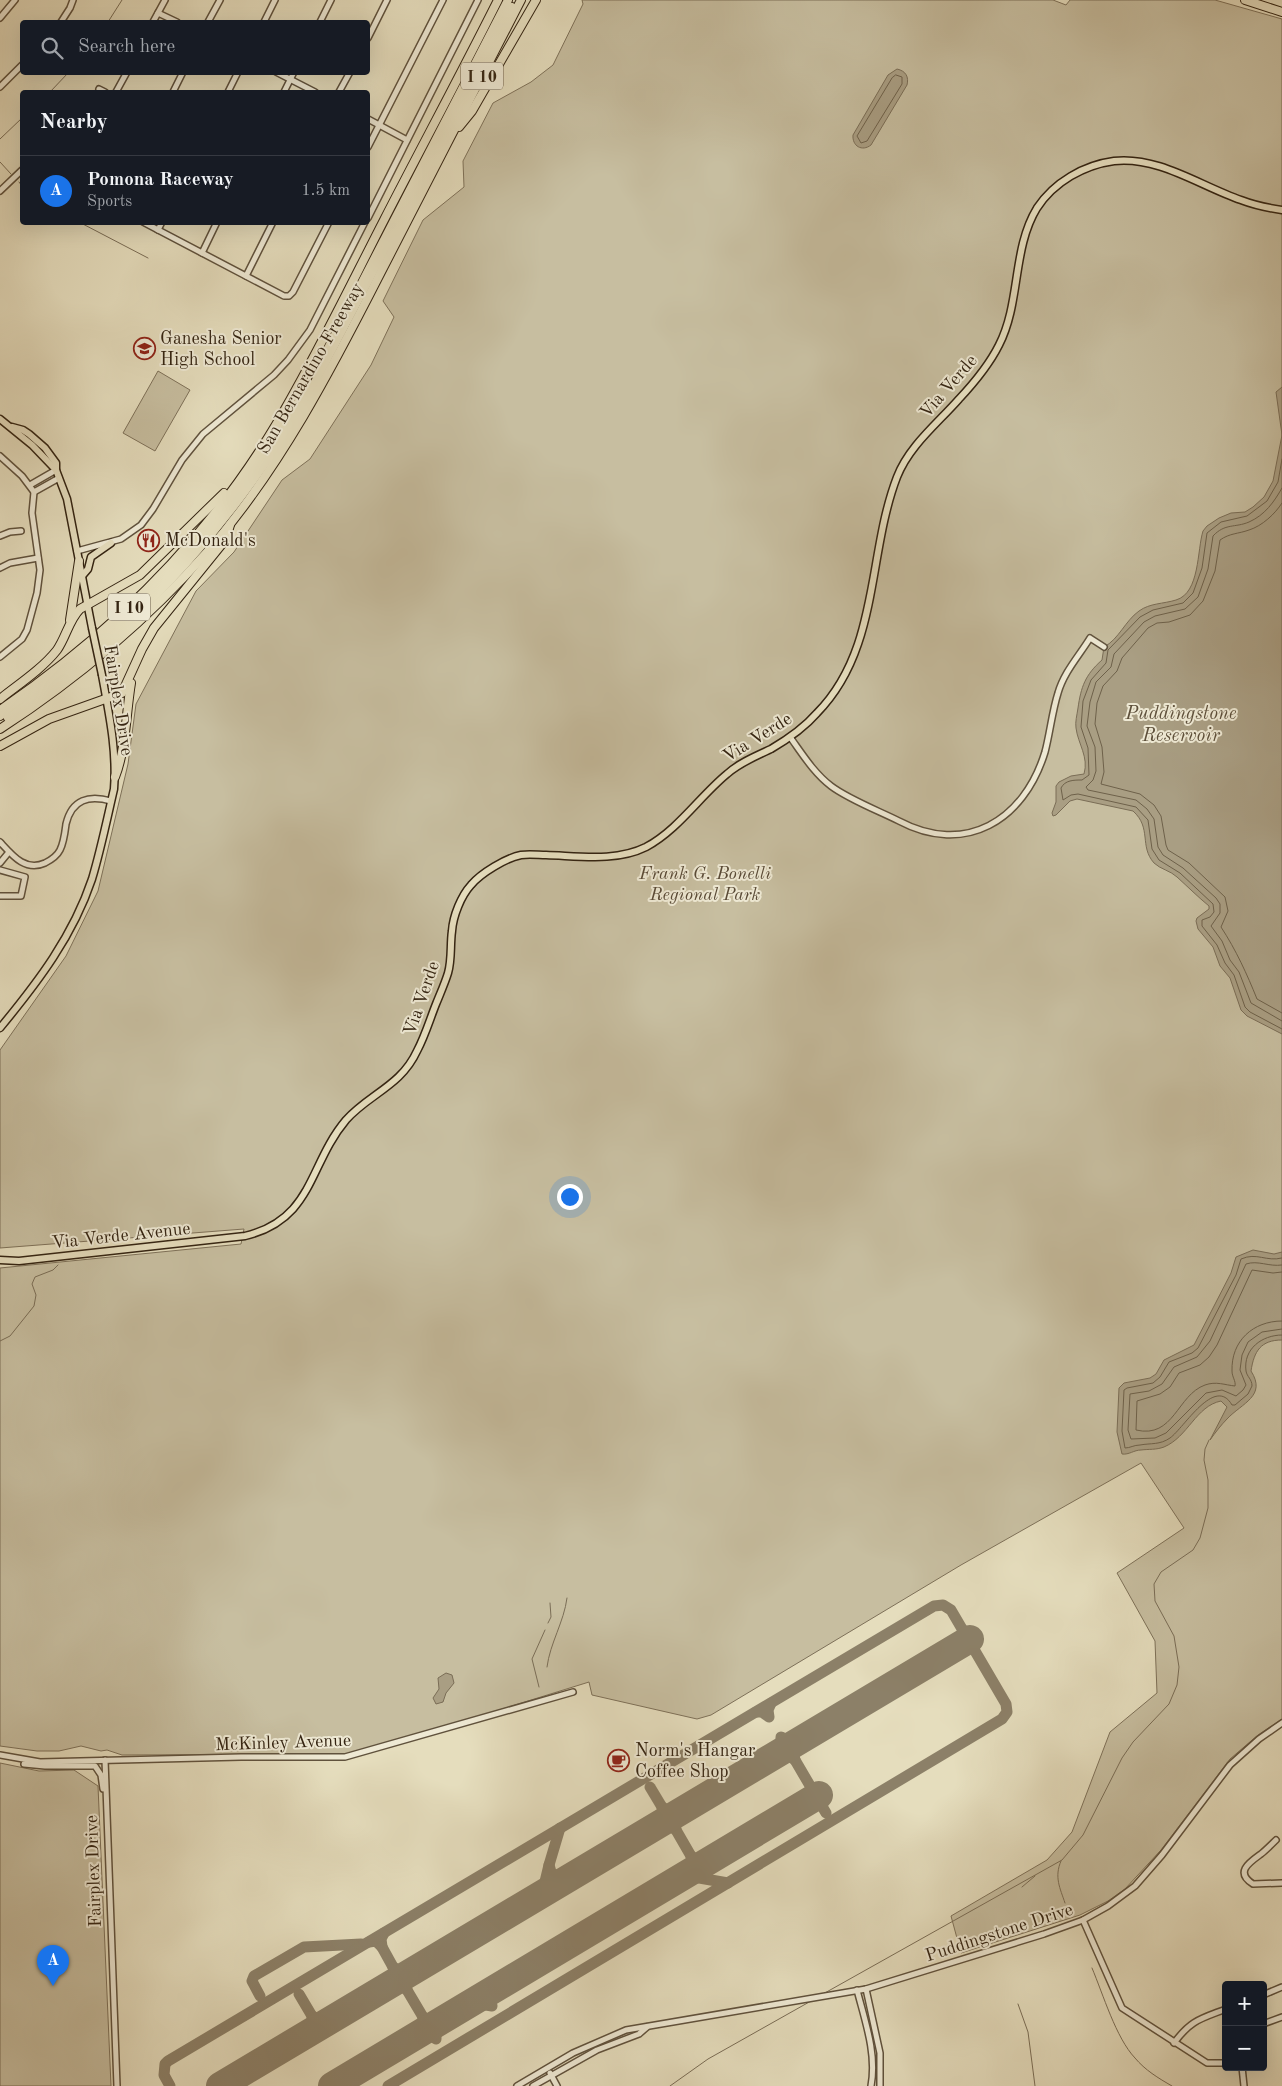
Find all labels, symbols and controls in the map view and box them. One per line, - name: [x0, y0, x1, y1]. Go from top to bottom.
- search box: [20, 20, 370, 75]
- icon: search: [38, 34, 66, 62]
- text: Search here: [78, 38, 175, 57]
- road number: I 10: [461, 62, 503, 90]
- text: Nearby: [40, 112, 108, 133]
- text: Pomona Raceway: [87, 171, 234, 190]
- text: A: [50, 183, 62, 199]
- text: 1.5 km: [301, 183, 350, 199]
- text: Sports: [87, 194, 132, 210]
- street label: San Bernardino Freeway: [254, 279, 368, 457]
- place label: Ganesha Senior High School: [160, 330, 282, 369]
- school or university icon: Ganesha Senior High School: [132, 336, 156, 360]
- street label: Via Verde: [917, 352, 981, 422]
- restaurant icon: McDonald's: [137, 528, 161, 552]
- place label: McDonald's: [165, 532, 256, 550]
- road number: I 10: [108, 594, 150, 620]
- street label: Fairplex Drive: [100, 643, 136, 757]
- water label: Puddingstone Reservoir: [1124, 705, 1237, 746]
- street label: Via Verde: [720, 710, 795, 766]
- park label: Frank G. Bonelli Regional Park: [638, 865, 771, 904]
- street label: Via Verde: [401, 959, 443, 1038]
- your location: [557, 1184, 583, 1210]
- street label: Via Verde Avenue: [51, 1220, 191, 1252]
- street label: McKinley Avenue: [215, 1732, 351, 1754]
- place label: Norm's Hangar Coffee Shop: [635, 1742, 756, 1781]
- cafe icon: Norm's Hangar Coffee Shop: [607, 1748, 631, 1772]
- street label: Fairplex Drive: [83, 1815, 105, 1927]
- street label: Puddingstone Drive: [923, 1901, 1075, 1965]
- pin: A: [37, 1945, 69, 1986]
- map controls: [1222, 1981, 1267, 2071]
- button: +: [1222, 1981, 1267, 2026]
- button: −: [1222, 2026, 1267, 2071]

